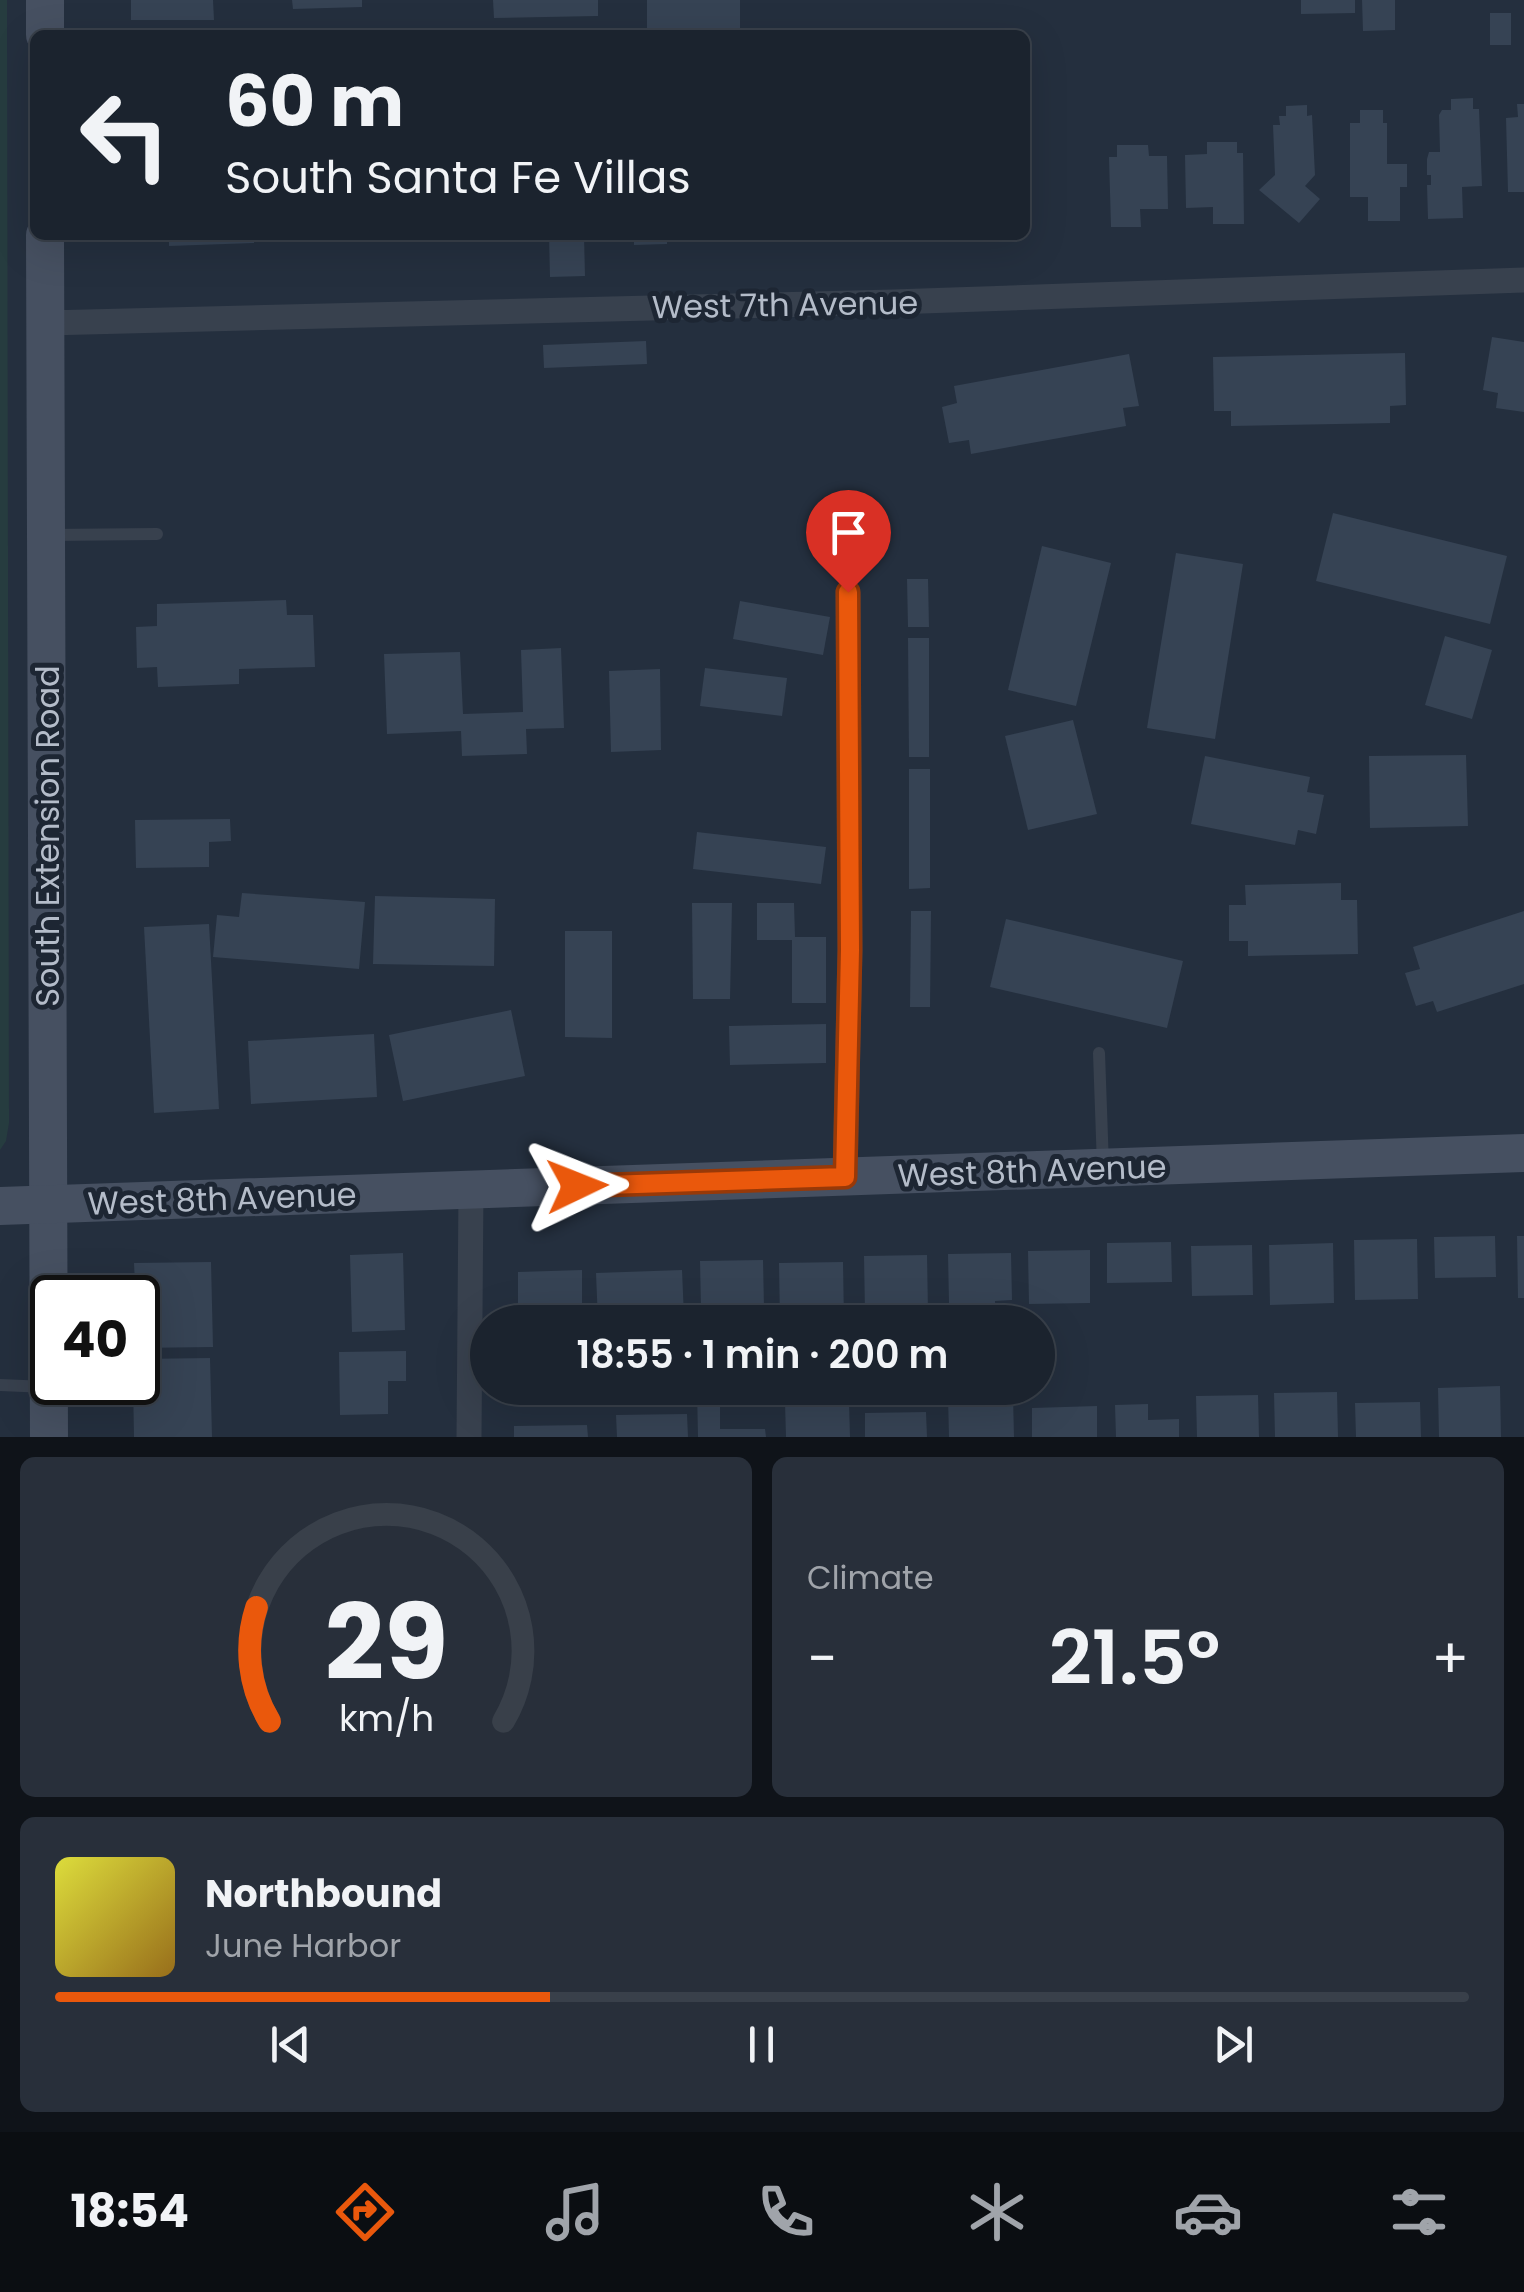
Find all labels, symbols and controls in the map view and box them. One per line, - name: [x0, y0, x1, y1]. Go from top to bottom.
- text: 60 m: [225, 52, 404, 151]
- icon: left: [60, 70, 190, 200]
- text: South Santa Fe Villas: [225, 146, 691, 209]
- street label: West 7th Avenue: [651, 280, 919, 329]
- pin: [806, 490, 891, 593]
- icon: arrive: [821, 505, 876, 560]
- street label: South Extension Road: [25, 665, 70, 1007]
- position arrow: [525, 1134, 629, 1238]
- street label: West 8th Avenue: [897, 1143, 1167, 1198]
- street label: West 8th Avenue: [87, 1171, 357, 1226]
- speed limit sign: 40: [30, 1275, 160, 1405]
- text: 18:55 · 1 min · 200 m: [577, 1328, 948, 1381]
- text: Climate: [807, 1555, 934, 1600]
- text: 29: [324, 1570, 448, 1715]
- text: 21.5°: [1049, 1605, 1220, 1710]
- text: −: [807, 1620, 837, 1697]
- text: +: [1431, 1620, 1469, 1697]
- text: km/h: [338, 1693, 434, 1744]
- text: Northbound: [205, 1867, 442, 1920]
- text: June Harbor: [205, 1923, 401, 1968]
- icon: previous: [263, 2017, 318, 2072]
- icon: pause: [734, 2017, 789, 2072]
- icon: next: [1206, 2017, 1261, 2072]
- icon: directions: [330, 2177, 400, 2247]
- icon: music: [540, 2177, 610, 2247]
- icon: phone: [751, 2177, 821, 2247]
- icon: climate: [962, 2177, 1032, 2247]
- icon: car: [1173, 2177, 1243, 2247]
- icon: filters: [1384, 2177, 1454, 2247]
- text: 18:54: [70, 2180, 189, 2243]

